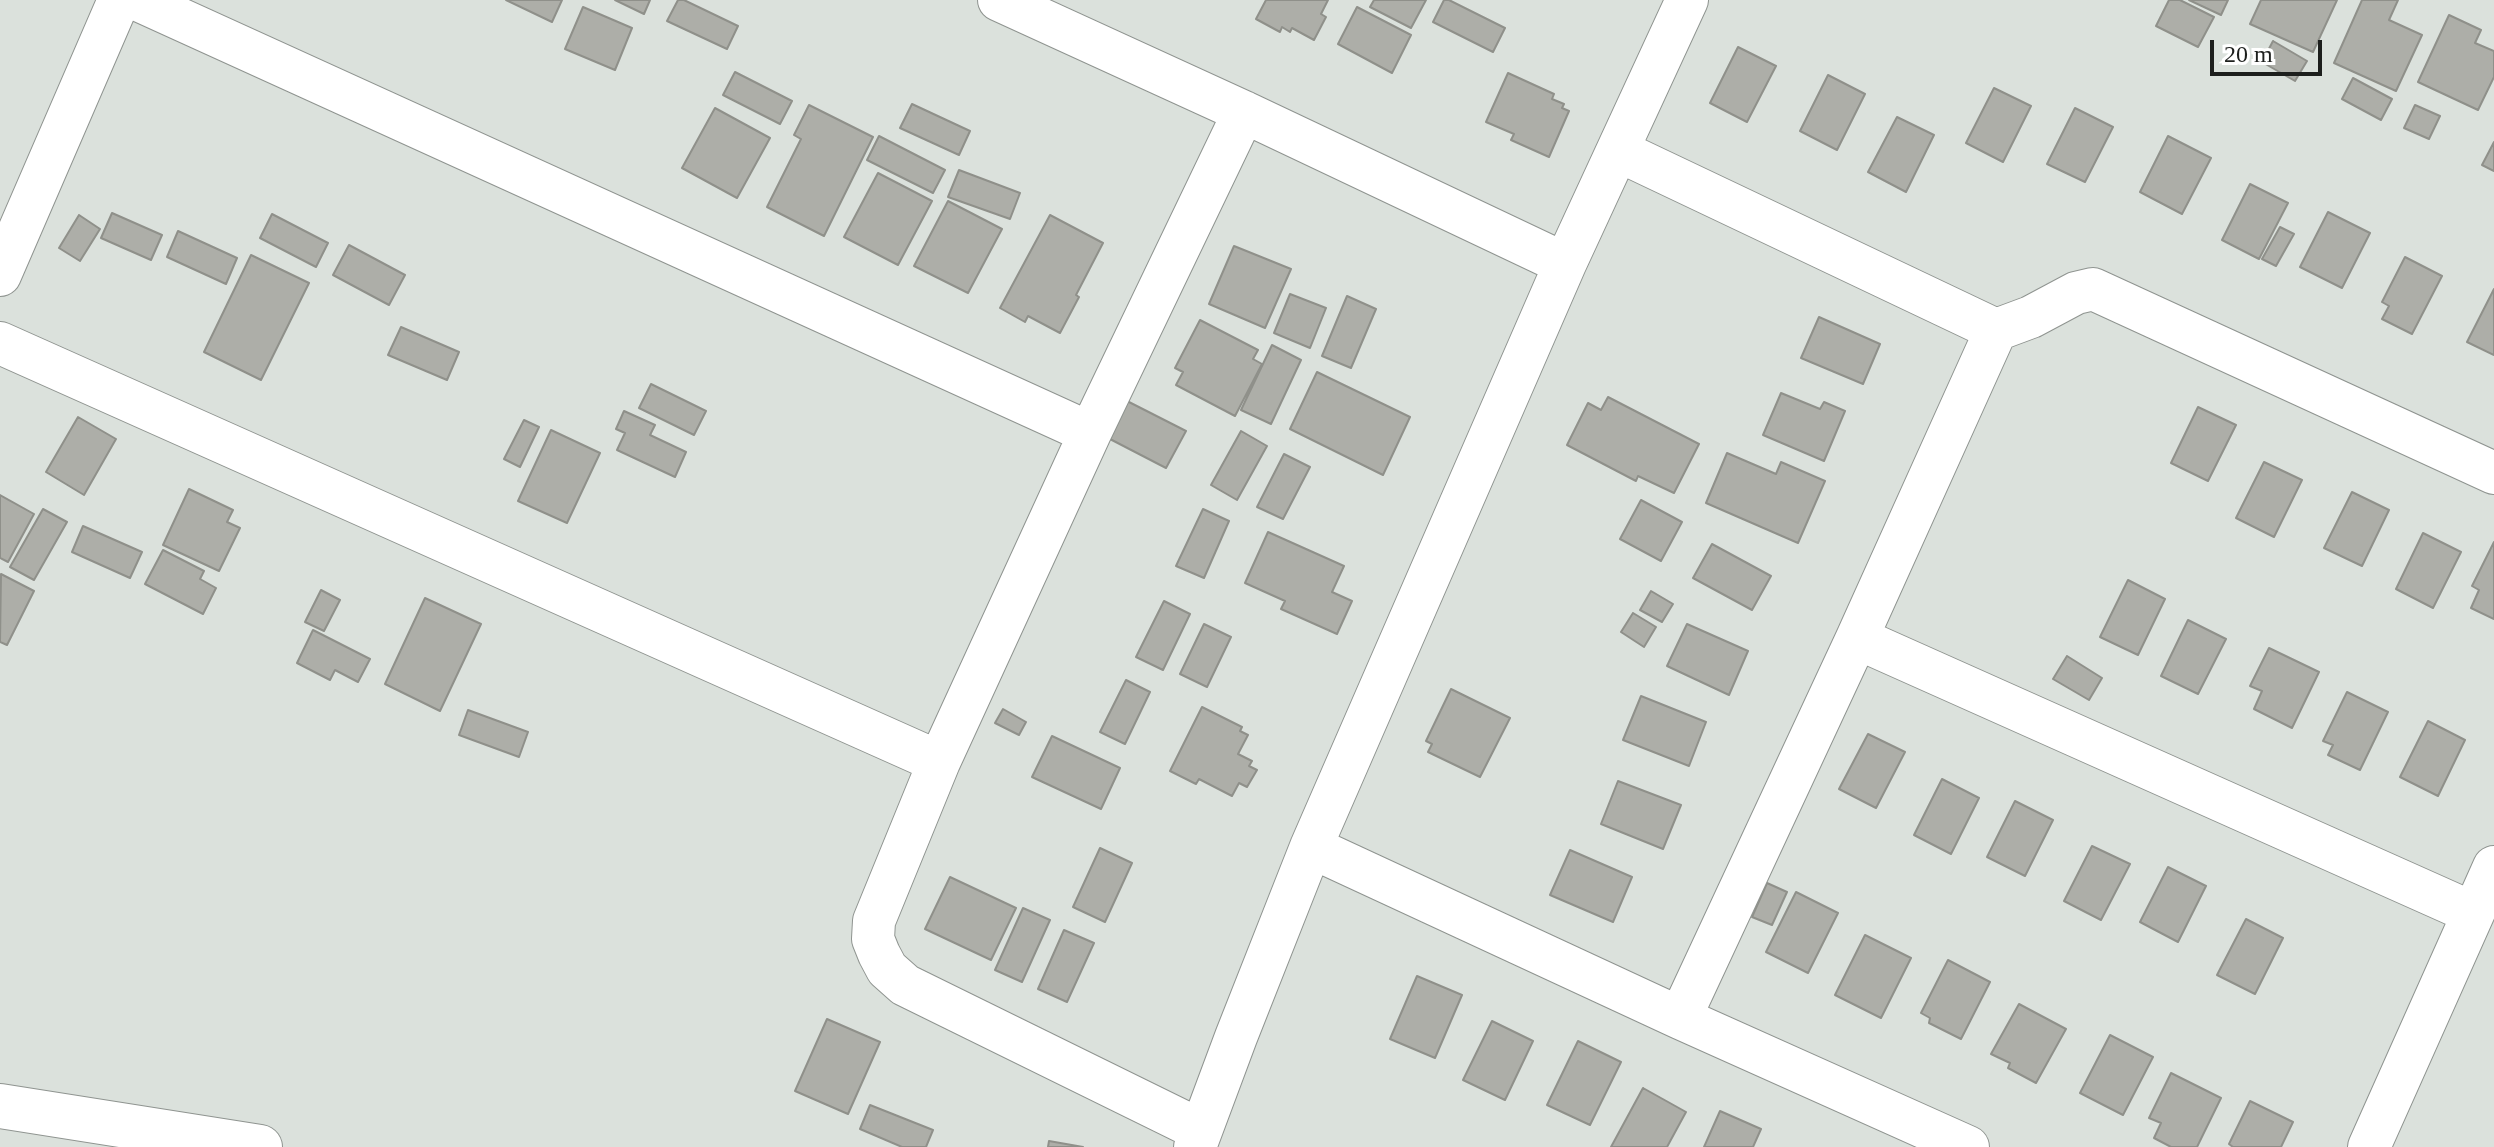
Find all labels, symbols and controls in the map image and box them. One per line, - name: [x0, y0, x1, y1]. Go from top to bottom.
- scale bar: [2214, 24, 2326, 74]
- text: 20 m: [2224, 41, 2273, 67]

